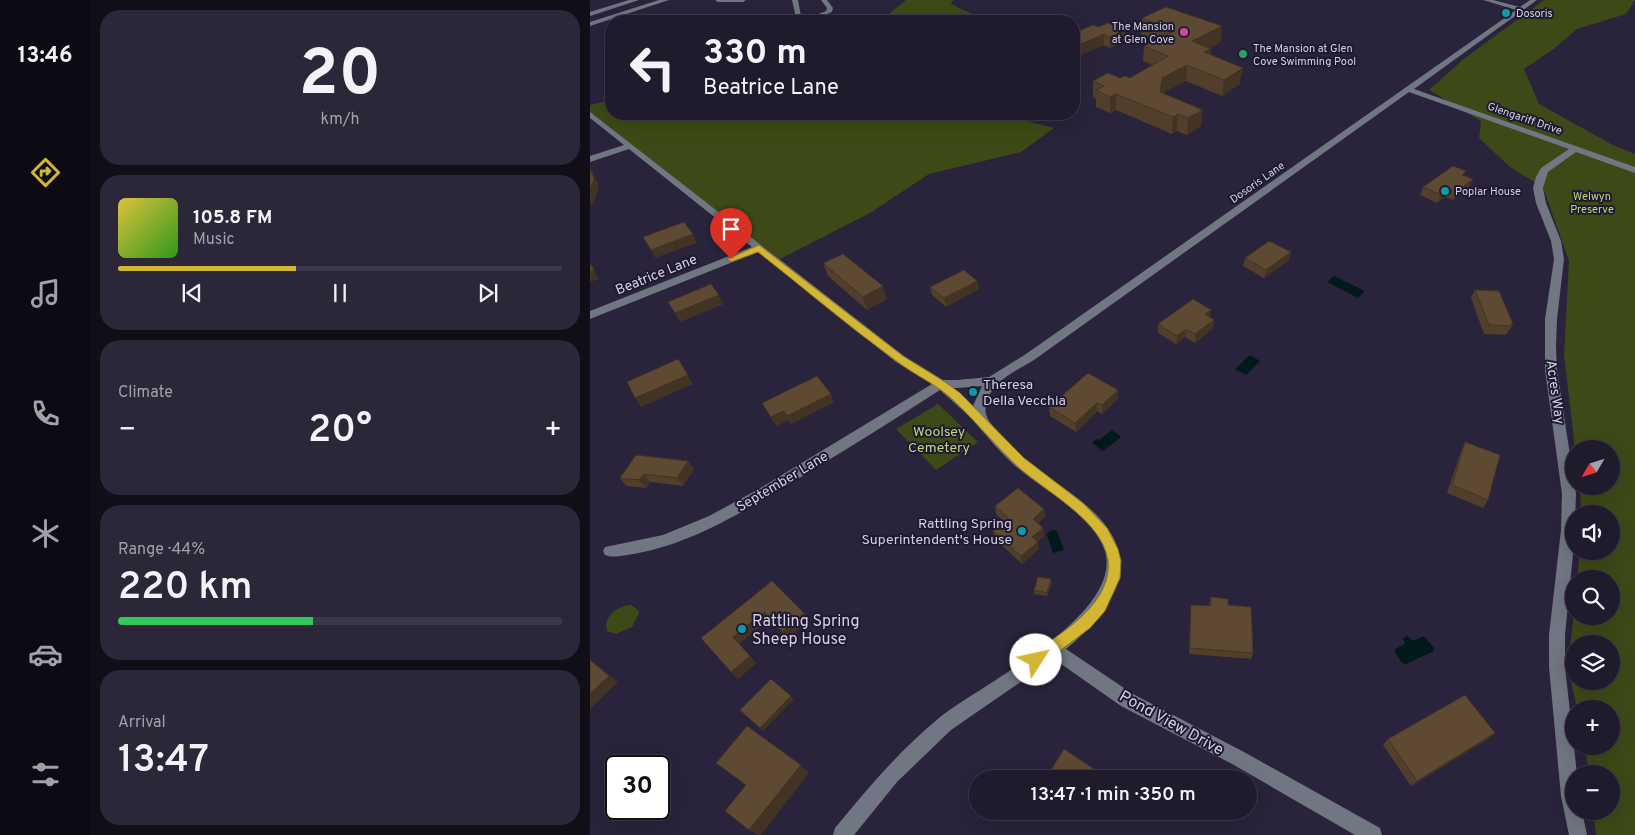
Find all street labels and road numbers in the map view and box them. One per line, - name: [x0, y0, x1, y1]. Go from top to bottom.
- street label: Glengariff Drive: [1485, 100, 1564, 138]
- street label: Dosoris Lane: [1227, 159, 1288, 207]
- street label: Beatrice Lane: [613, 251, 700, 299]
- street label: Acres Way: [1542, 359, 1567, 425]
- street label: September Lane: [734, 448, 832, 516]
- street label: Pond View Drive: [1115, 687, 1227, 761]

